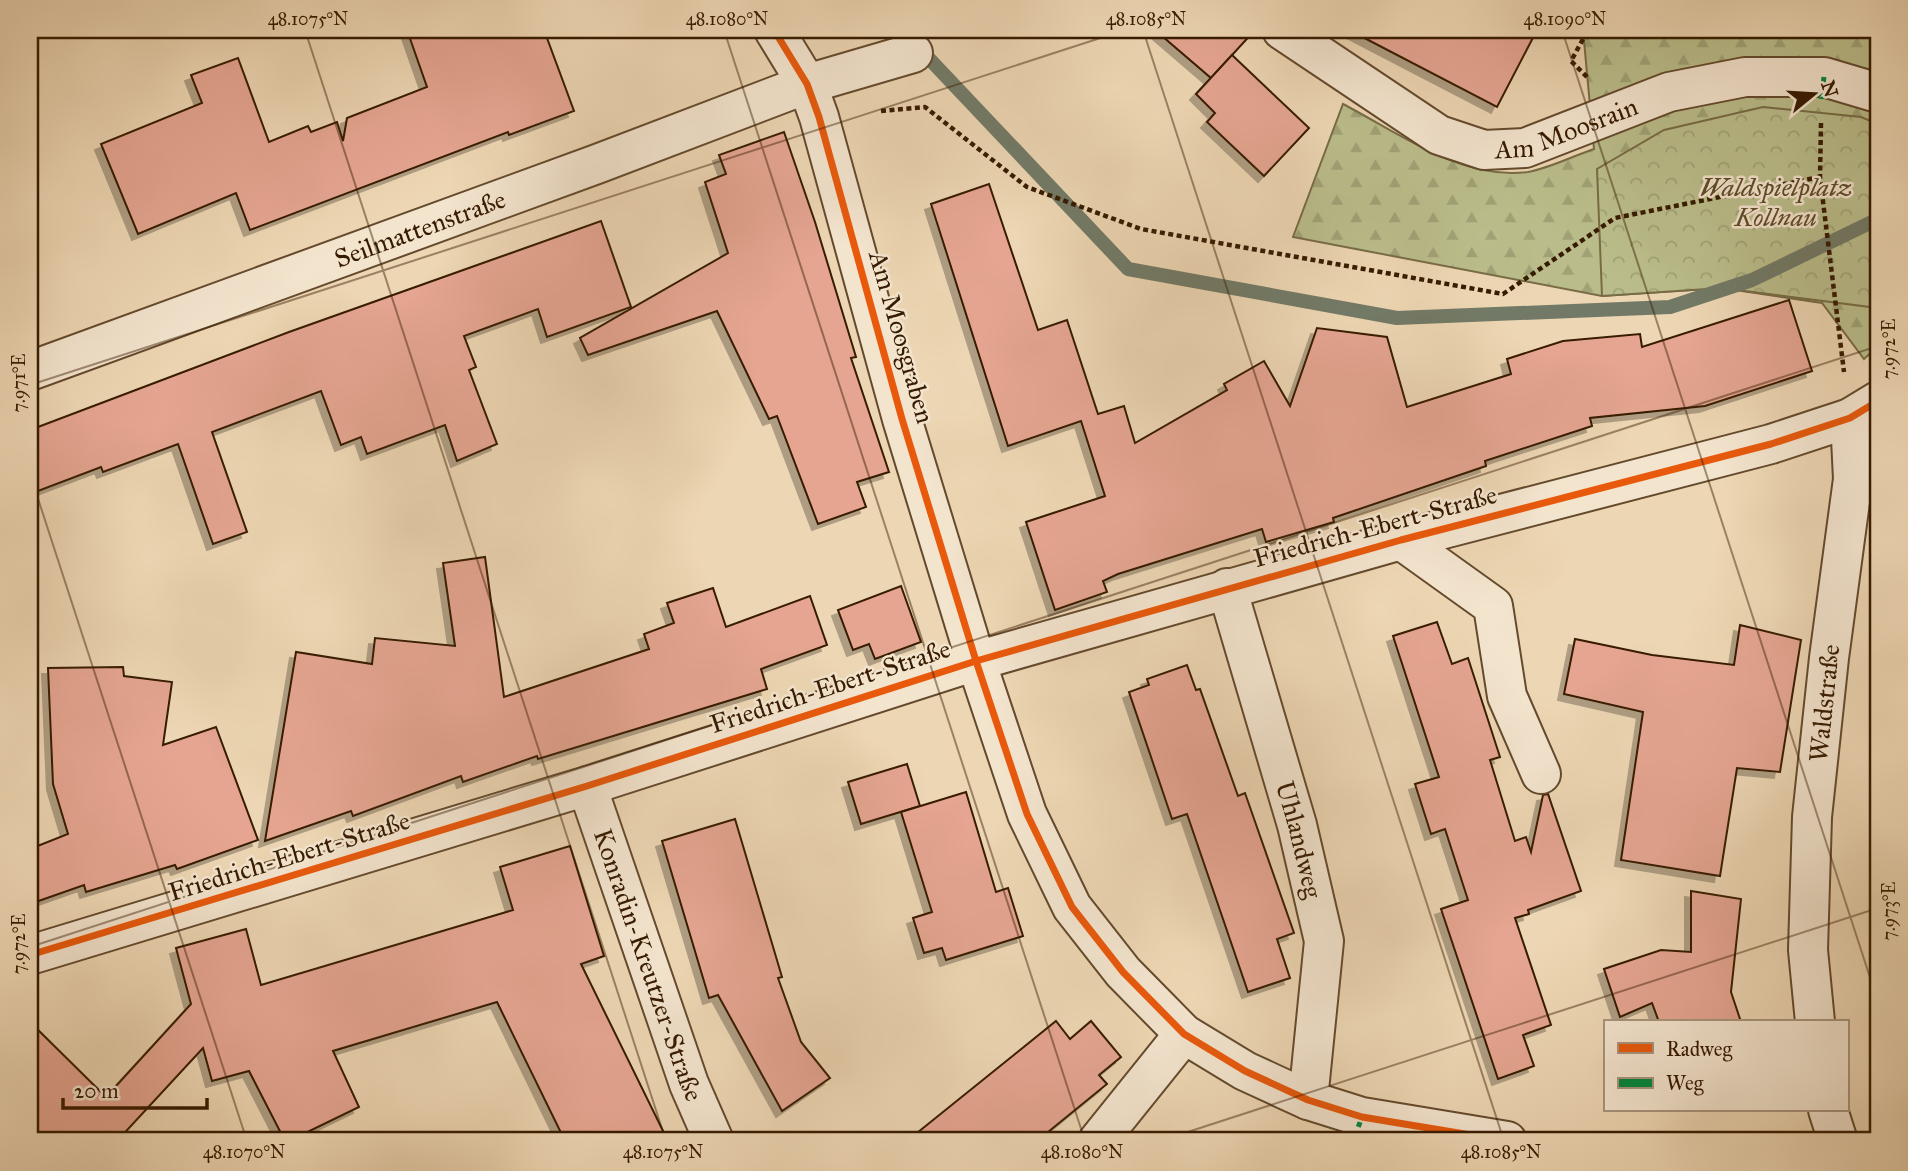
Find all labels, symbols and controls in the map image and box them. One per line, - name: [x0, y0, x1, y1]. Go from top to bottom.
- text: 48.1075°N: [268, 8, 348, 30]
- text: 48.1080°N: [686, 8, 768, 30]
- text: 48.1085°N: [1106, 8, 1186, 30]
- text: 48.1090°N: [1524, 8, 1606, 30]
- north arrow: [1778, 60, 1848, 130]
- text: N: [1816, 78, 1843, 100]
- street label: Am Moosrain: [1493, 90, 1642, 165]
- park label: Waldspielplatz Kollnau: [1700, 171, 1852, 233]
- street label: Seilmattenstraße: [330, 183, 510, 275]
- street label: Am Moosgraben: [862, 246, 942, 427]
- text: 7.972°E: [1878, 319, 1900, 379]
- text: 7.971°E: [8, 353, 30, 412]
- street label: Friedrich-Ebert-Straße: [1250, 478, 1500, 574]
- street label: Friedrich-Ebert-Straße: [706, 632, 954, 740]
- street label: Waldstraße: [1802, 642, 1847, 764]
- street label: Uhlandweg: [1269, 777, 1330, 902]
- street label: Friedrich-Ebert-Straße: [164, 804, 414, 908]
- street label: Konradin-Kreutzer-Straße: [587, 824, 710, 1106]
- text: 7.973°E: [1878, 881, 1900, 941]
- text: 7.972°E: [8, 914, 30, 974]
- legend: [1604, 1020, 1848, 1112]
- text: Radweg: [1666, 1036, 1732, 1062]
- scale bar: [63, 1066, 206, 1110]
- text: Weg: [1666, 1070, 1704, 1096]
- text: 20 m: [74, 1078, 119, 1104]
- text: 48.1070°N: [203, 1141, 285, 1163]
- text: 48.1075°N: [623, 1141, 703, 1163]
- text: 48.1080°N: [1041, 1141, 1123, 1163]
- text: 48.1085°N: [1461, 1141, 1541, 1163]

